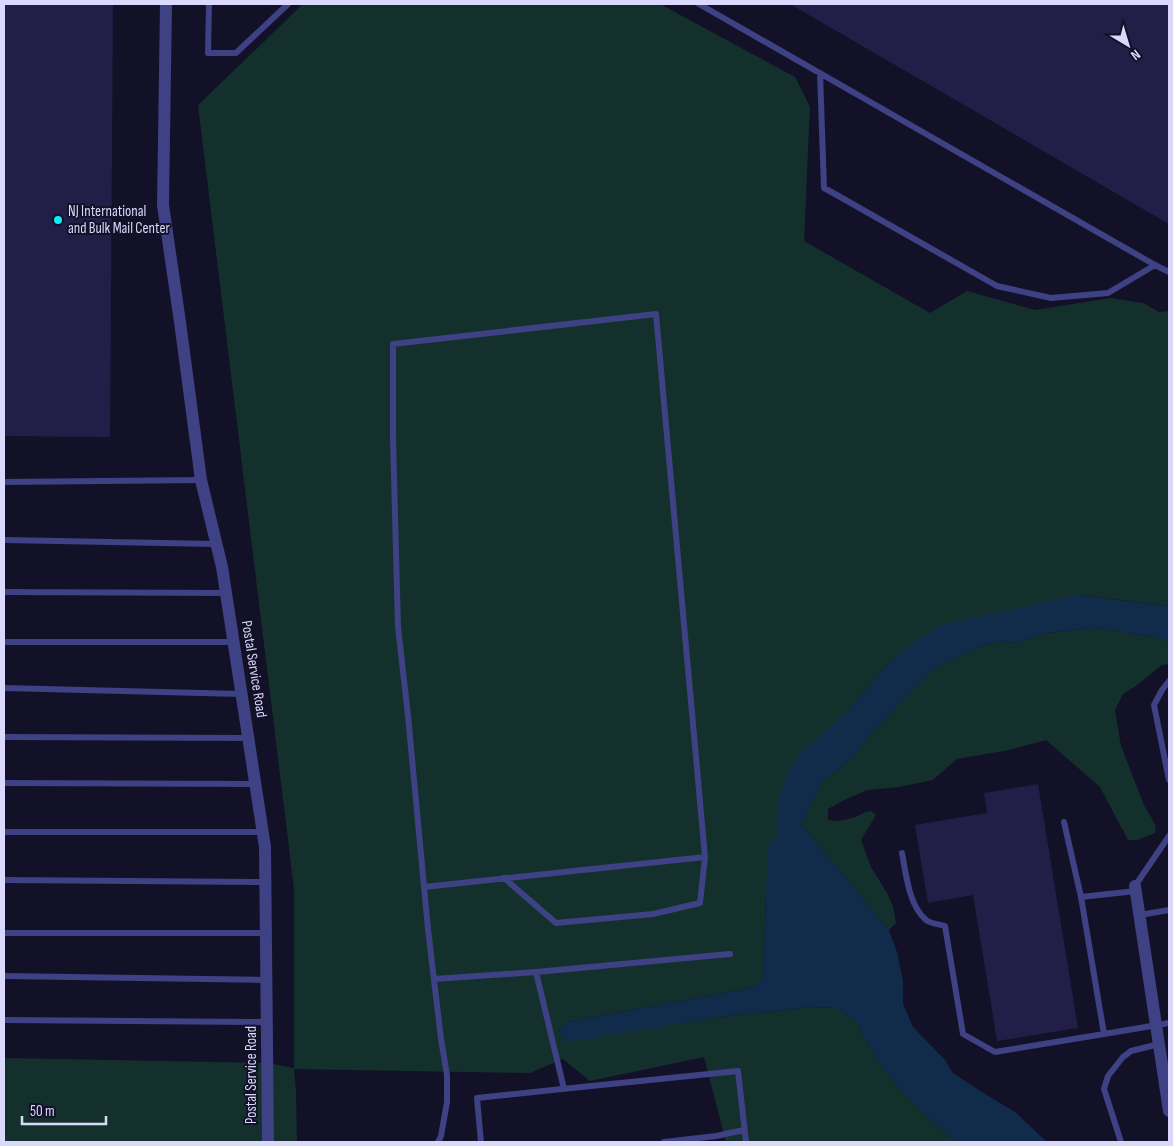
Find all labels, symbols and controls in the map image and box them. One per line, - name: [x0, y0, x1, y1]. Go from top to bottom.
- north arrow: [1103, 20, 1153, 70]
- text: N: [1128, 46, 1144, 64]
- place label: NJ International and Bulk Mail Center: [68, 202, 171, 238]
- marker: NJ International and Bulk Mail Center: [52, 214, 64, 226]
- street label: Postal Service Road: [237, 619, 271, 719]
- street label: Postal Service Road: [242, 1026, 261, 1124]
- scale bar: [22, 1094, 106, 1126]
- text: 50 m: [30, 1102, 55, 1121]

